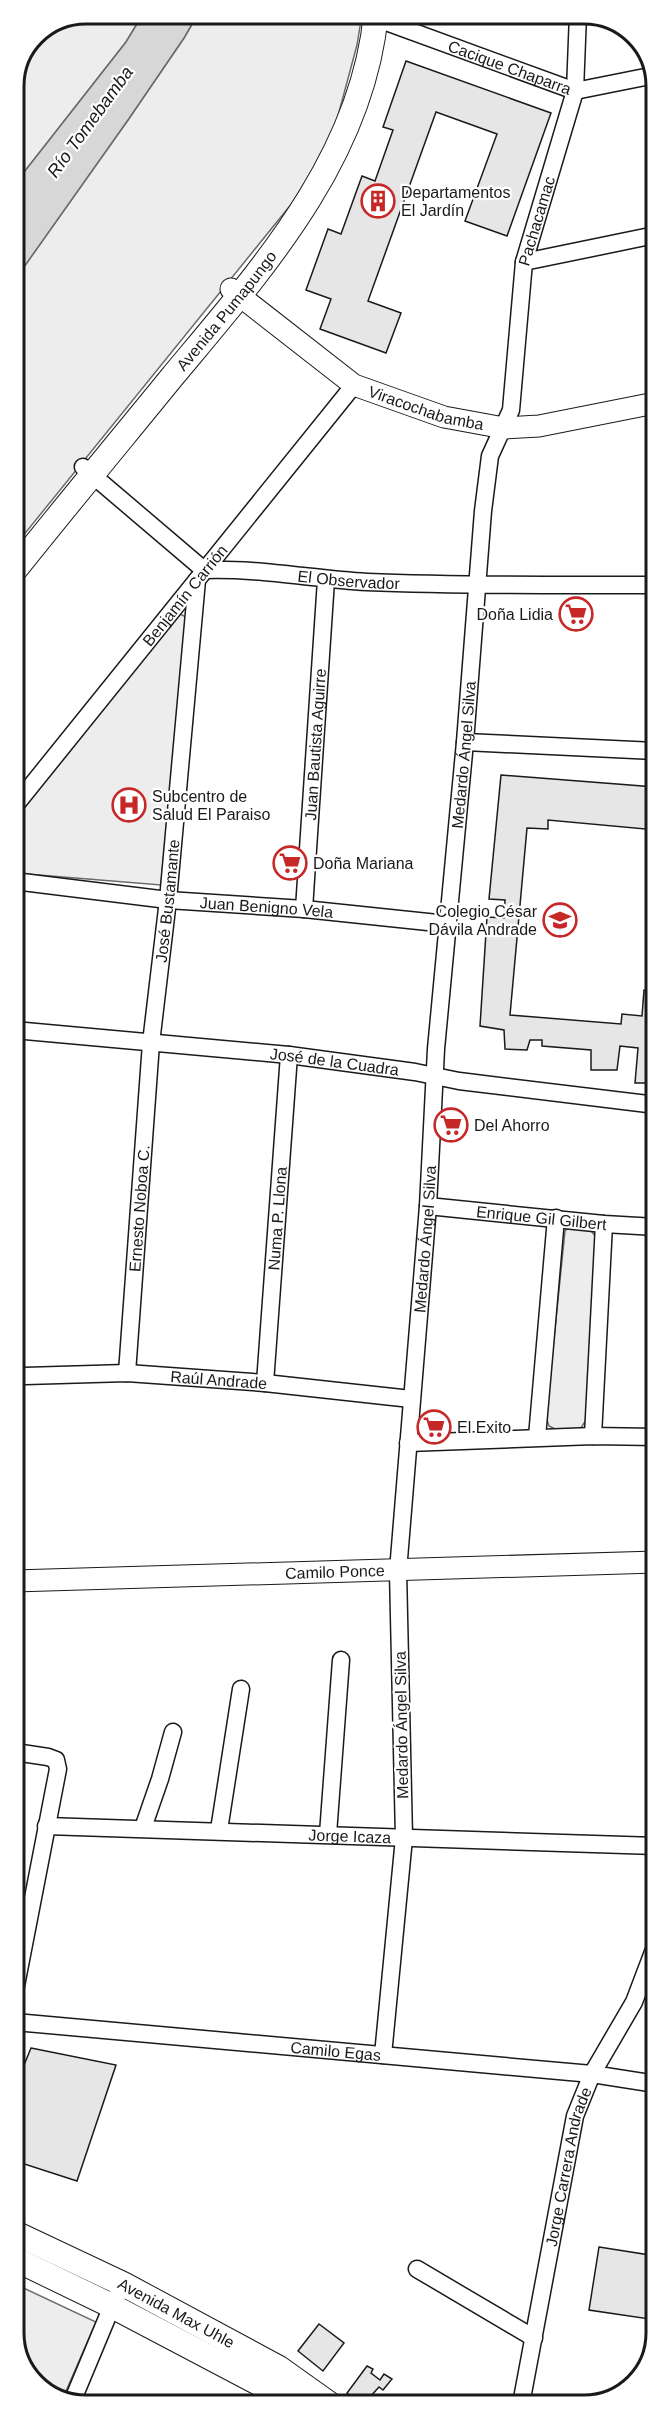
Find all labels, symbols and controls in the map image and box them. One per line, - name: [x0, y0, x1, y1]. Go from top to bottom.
- street label: Cacique Chaparra: [446, 37, 574, 98]
- water label: Río Tomebamba: [43, 63, 137, 181]
- street label: Pachacamac: [515, 174, 558, 268]
- building icon: Departamentos El Jardín: [360, 183, 396, 219]
- place label: Departamentos El Jardín: [401, 184, 510, 219]
- street label: Avenida Pumapungo: [173, 248, 280, 374]
- street label: Viracochabamba: [366, 383, 485, 433]
- street label: Benjamín Carrión: [139, 542, 231, 649]
- street label: El Observador: [297, 567, 401, 592]
- supermarket icon: Doña Lidia: [558, 596, 594, 632]
- place label: Doña Lidia: [477, 606, 553, 623]
- street label: Juan Bautista Aguirre: [302, 668, 329, 821]
- street label: Medardo Ángel Silva: [449, 680, 479, 829]
- hospital icon: Subcentro de Salud El Paraiso: [111, 787, 147, 823]
- place label: Subcentro de Salud El Paraiso: [152, 788, 270, 823]
- street label: José Bustamante: [153, 838, 182, 963]
- supermarket icon: Doña Mariana: [272, 845, 308, 881]
- place label: Doña Mariana: [313, 855, 414, 872]
- street label: Juan Benigno Vela: [199, 894, 334, 921]
- school or university icon: Colegio César Dávila Andrade: [542, 902, 578, 938]
- place label: Colegio César Dávila Andrade: [428, 903, 538, 938]
- street label: José de la Cuadra: [269, 1045, 400, 1079]
- supermarket icon: Del Ahorro: [433, 1107, 469, 1143]
- place label: Del Ahorro: [474, 1117, 550, 1134]
- street label: Ernesto Noboa C.: [126, 1144, 153, 1273]
- street label: Medardo Ángel Silva: [411, 1165, 439, 1314]
- street label: Numa P. Llona: [265, 1166, 290, 1271]
- street label: Enrique Gil Gilbert: [475, 1203, 608, 1233]
- street label: Raúl Andrade: [170, 1368, 268, 1392]
- supermarket icon: El Exito: [416, 1409, 452, 1445]
- place label: El Exito: [457, 1419, 511, 1436]
- street label: Camilo Ponce: [285, 1562, 385, 1582]
- street label: Medardo Ángel Silva: [391, 1651, 411, 1799]
- street label: Jorge Icaza: [308, 1827, 392, 1846]
- street label: Camilo Egas: [290, 2039, 382, 2064]
- street label: Jorge Carrera Andrade: [543, 2085, 595, 2248]
- street label: Avenida Max Uhle: [115, 2275, 237, 2351]

